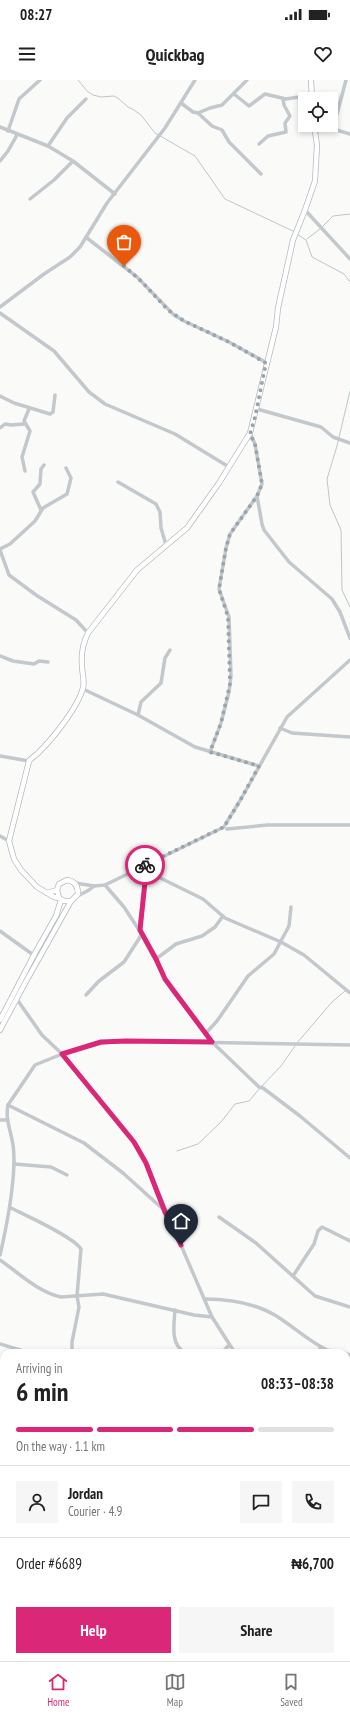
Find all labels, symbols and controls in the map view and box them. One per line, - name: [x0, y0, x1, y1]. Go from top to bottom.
- text: 08:27: [20, 5, 52, 24]
- icon: menu: [16, 43, 38, 65]
- text: Quickbag: [145, 43, 205, 66]
- icon: heart: [312, 43, 334, 65]
- map controls: [298, 92, 338, 132]
- button: locate: [298, 92, 338, 132]
- pin: [107, 225, 141, 266]
- icon: bag: [113, 231, 135, 253]
- courier: [125, 845, 165, 885]
- icon: bike: [134, 854, 156, 876]
- pin: [164, 1204, 198, 1245]
- icon: home: [170, 1210, 192, 1232]
- text: Arriving in: [16, 1360, 63, 1377]
- text: 08:33–08:38: [261, 1374, 334, 1393]
- text: 6 min: [16, 1375, 69, 1408]
- text: On the way · 1.1 km: [16, 1438, 105, 1455]
- button: person: [16, 1481, 58, 1523]
- button: chat: [240, 1481, 282, 1523]
- button: phone: [292, 1481, 334, 1523]
- text: Jordan: [68, 1484, 103, 1503]
- text: Courier · 4.9: [68, 1503, 122, 1520]
- text: Order #6689: [16, 1554, 82, 1573]
- text: ₦6,700: [291, 1554, 334, 1573]
- button: Help: [16, 1607, 171, 1653]
- button: Share: [179, 1607, 334, 1653]
- tab: Home: [47, 1671, 70, 1709]
- tab: Map: [164, 1671, 186, 1709]
- tab: Saved: [280, 1671, 303, 1709]

